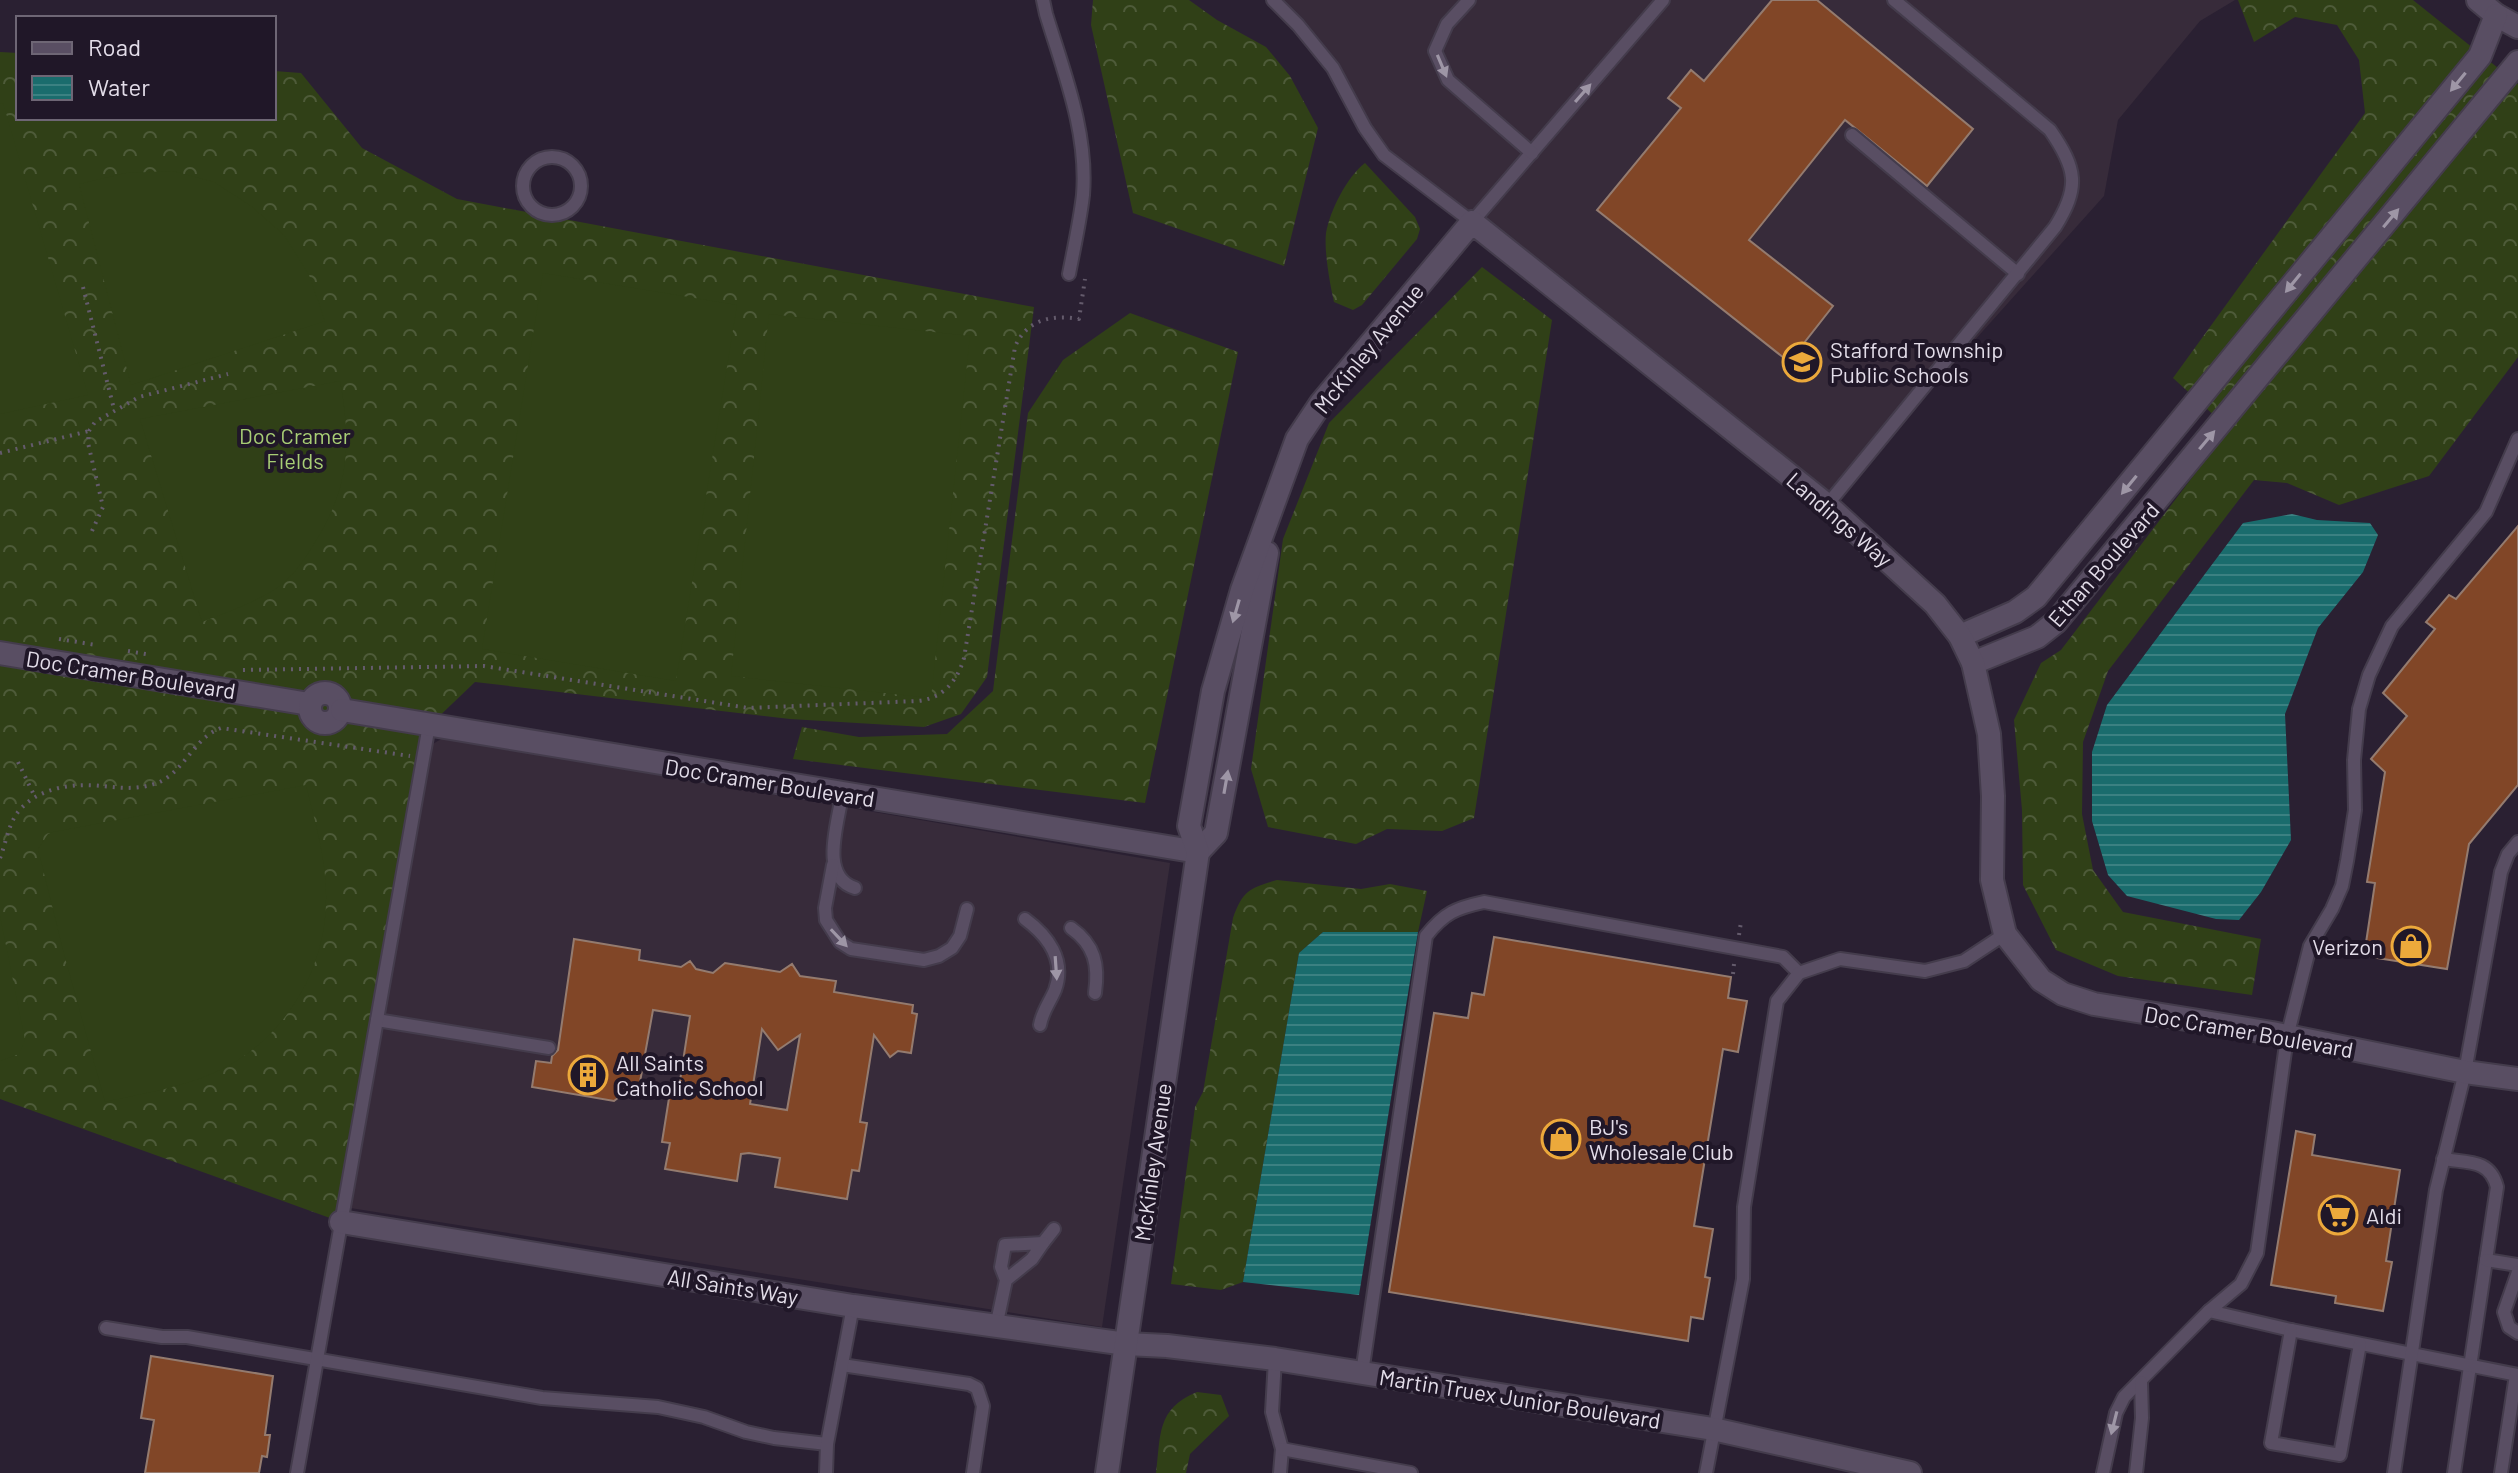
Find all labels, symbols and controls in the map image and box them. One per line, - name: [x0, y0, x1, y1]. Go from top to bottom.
- legend: [16, 16, 276, 120]
- text: Road: [88, 32, 141, 61]
- one-way arrow: [1435, 54, 1448, 78]
- text: Water: [88, 72, 150, 101]
- one-way arrow: [2450, 72, 2467, 92]
- one-way arrow: [1574, 84, 1591, 104]
- one-way arrow: [2382, 208, 2399, 228]
- one-way arrow: [2285, 273, 2302, 293]
- street label: McKinley Avenue: [1308, 278, 1428, 418]
- place label: Stafford Township Public Schools: [1830, 336, 2003, 387]
- school or university icon: Stafford Township Public Schools: [1781, 341, 1823, 383]
- park label: Doc Cramer Fields: [239, 422, 351, 473]
- one-way arrow: [2198, 430, 2215, 450]
- street label: Landings Way: [1782, 466, 1898, 572]
- one-way arrow: [2121, 474, 2138, 494]
- street label: Ethan Boulevard: [2042, 497, 2164, 631]
- one-way arrow: [1229, 599, 1242, 623]
- street label: Doc Cramer Boulevard: [24, 645, 238, 703]
- street label: Doc Cramer Boulevard: [663, 753, 877, 811]
- one-way arrow: [1220, 769, 1232, 794]
- shop icon: Verizon: [2390, 925, 2432, 967]
- one-way arrow: [830, 928, 848, 947]
- place label: Verizon: [2312, 933, 2383, 959]
- one-way arrow: [1050, 956, 1063, 981]
- street label: Doc Cramer Boulevard: [2143, 1000, 2355, 1062]
- place label: All Saints Catholic School: [616, 1049, 764, 1100]
- building icon: All Saints Catholic School: [567, 1054, 609, 1096]
- street label: McKinley Avenue: [1128, 1081, 1176, 1243]
- place label: BJ's Wholesale Club: [1589, 1113, 1734, 1164]
- shop icon: BJ's Wholesale Club: [1540, 1118, 1582, 1160]
- supermarket icon: Aldi: [2317, 1194, 2359, 1236]
- place label: Aldi: [2366, 1202, 2402, 1228]
- street label: All Saints Way: [666, 1263, 800, 1309]
- street label: Martin Truex Junior Boulevard: [1378, 1363, 1662, 1433]
- one-way arrow: [2107, 1411, 2120, 1436]

